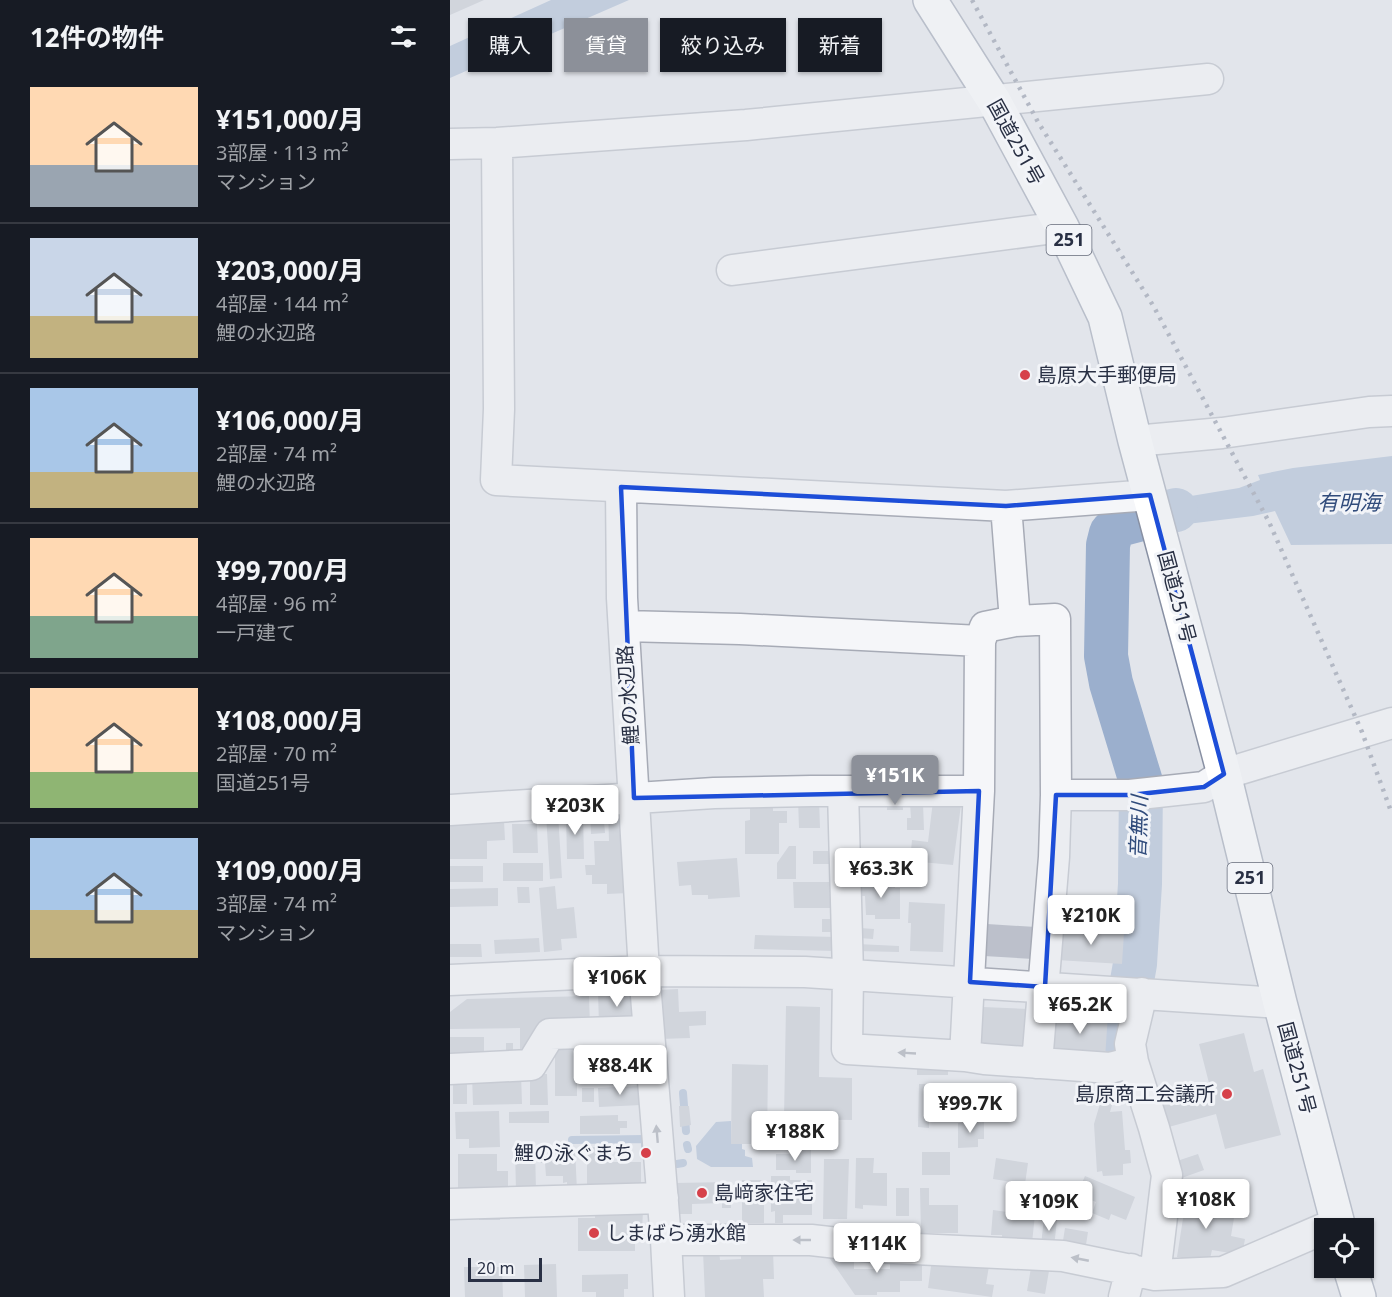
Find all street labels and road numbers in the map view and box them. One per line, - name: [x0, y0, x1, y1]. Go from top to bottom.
- street label: 国道251号: [982, 94, 1051, 190]
- road number: 251: [1046, 225, 1092, 255]
- street label: 国道251号: [1152, 548, 1203, 646]
- street label: 鯉の水辺路: [611, 644, 644, 746]
- road number: 251: [1228, 863, 1272, 893]
- street label: 国道251号: [1272, 1019, 1323, 1117]

